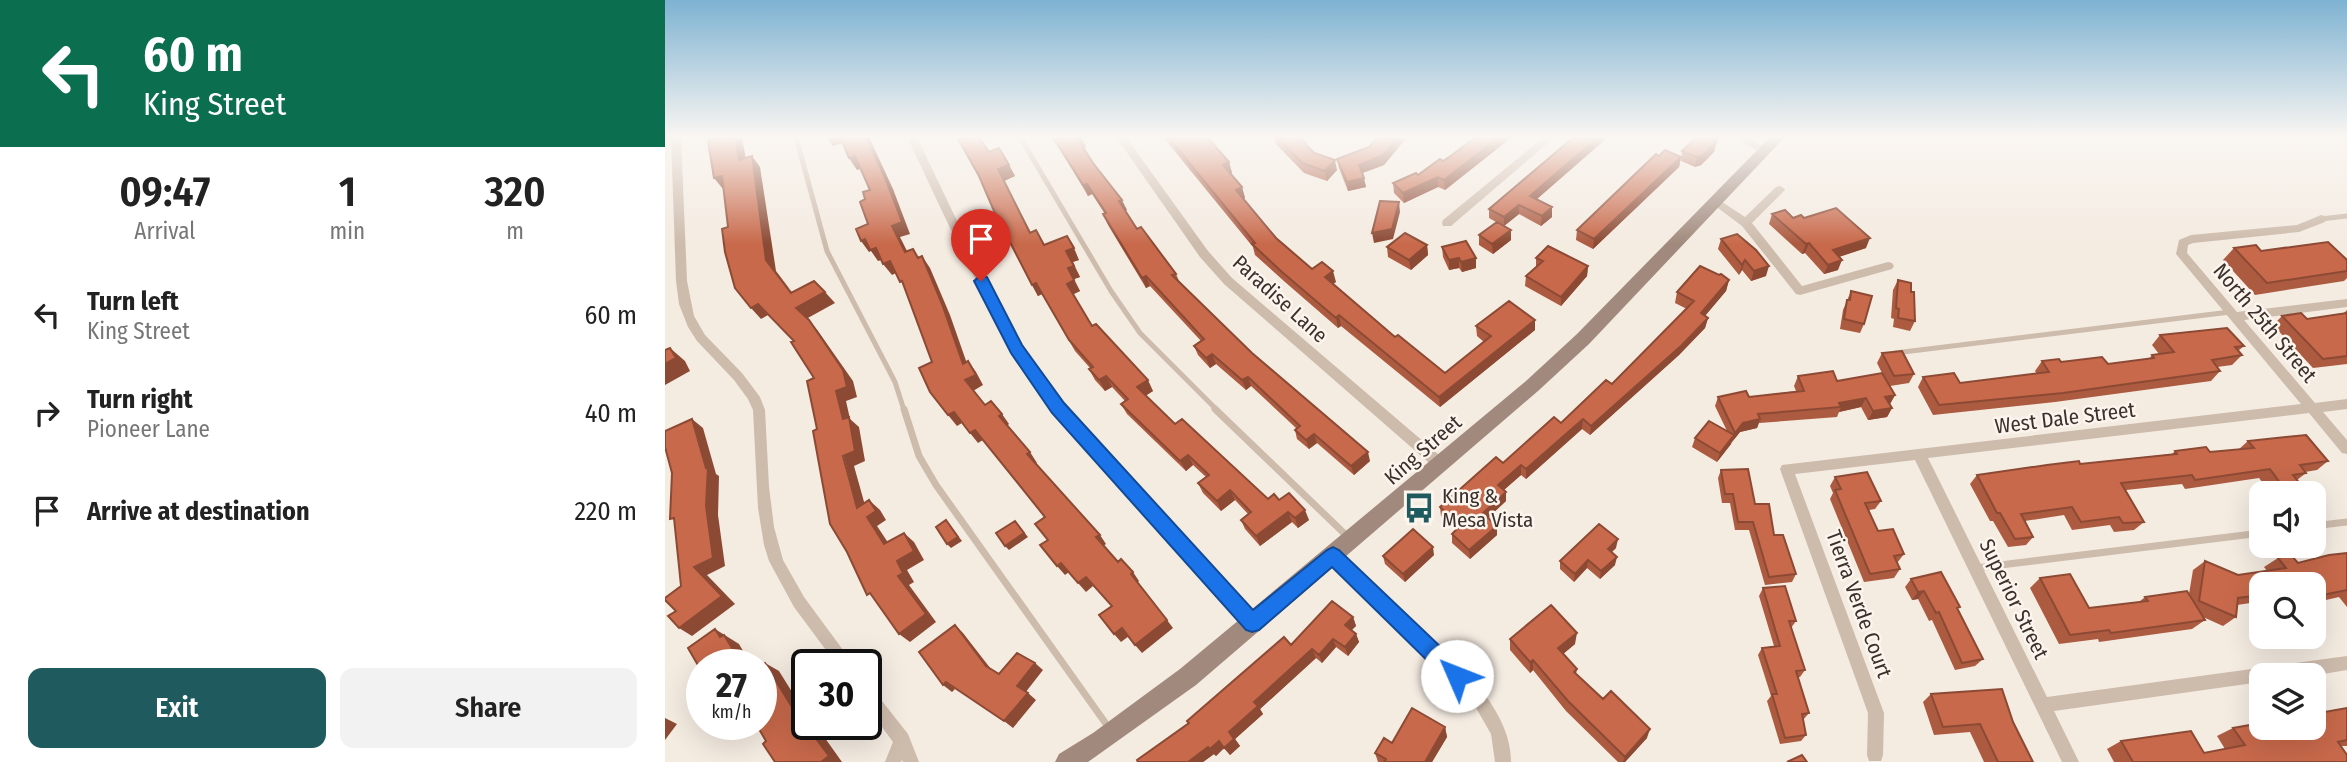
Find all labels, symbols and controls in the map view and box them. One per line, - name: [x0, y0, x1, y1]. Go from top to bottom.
- text: 60 m: [143, 25, 243, 84]
- icon: left: [28, 28, 119, 119]
- text: King Street: [143, 85, 286, 123]
- text: 09:47: [119, 167, 210, 217]
- text: 1: [339, 167, 356, 217]
- text: 320: [484, 167, 546, 217]
- pin: [951, 209, 1011, 281]
- text: Arrival: [134, 217, 195, 245]
- text: min: [330, 217, 365, 245]
- text: m: [506, 217, 524, 245]
- icon: arrive: [962, 220, 1000, 258]
- street label: Paradise Lane: [1227, 250, 1333, 348]
- street label: North 25th Street: [2208, 258, 2322, 388]
- text: Turn left: [87, 286, 179, 317]
- icon: left: [28, 296, 66, 334]
- text: 60 m: [584, 300, 637, 331]
- text: King Street: [87, 317, 190, 345]
- text: Turn right: [87, 384, 193, 415]
- icon: right: [28, 394, 66, 432]
- street label: West Dale Street: [1993, 396, 2137, 440]
- text: 40 m: [585, 398, 637, 429]
- street label: King Street: [1379, 409, 1467, 491]
- text: Pioneer Lane: [87, 415, 210, 443]
- map controls: [2249, 481, 2326, 740]
- button: sound: [2249, 481, 2326, 558]
- place label: King & Mesa Vista: [1442, 483, 1533, 533]
- bus stop icon: King & Mesa Vista: [1402, 491, 1436, 525]
- icon: arrive: [28, 492, 66, 530]
- text: Arrive at destination: [87, 496, 310, 527]
- text: 220 m: [574, 496, 637, 527]
- street label: Tierra Verde Court: [1820, 527, 1898, 681]
- street label: Superior Street: [1974, 535, 2054, 663]
- button: search: [2249, 572, 2326, 649]
- position arrow: [1420, 639, 1494, 713]
- speed limit sign: 30: [791, 649, 882, 740]
- button: layers: [2249, 663, 2326, 740]
- text: 27: [716, 664, 747, 706]
- button: Exit: [28, 668, 326, 748]
- button: Share: [340, 668, 637, 748]
- text: km/h: [711, 701, 752, 723]

